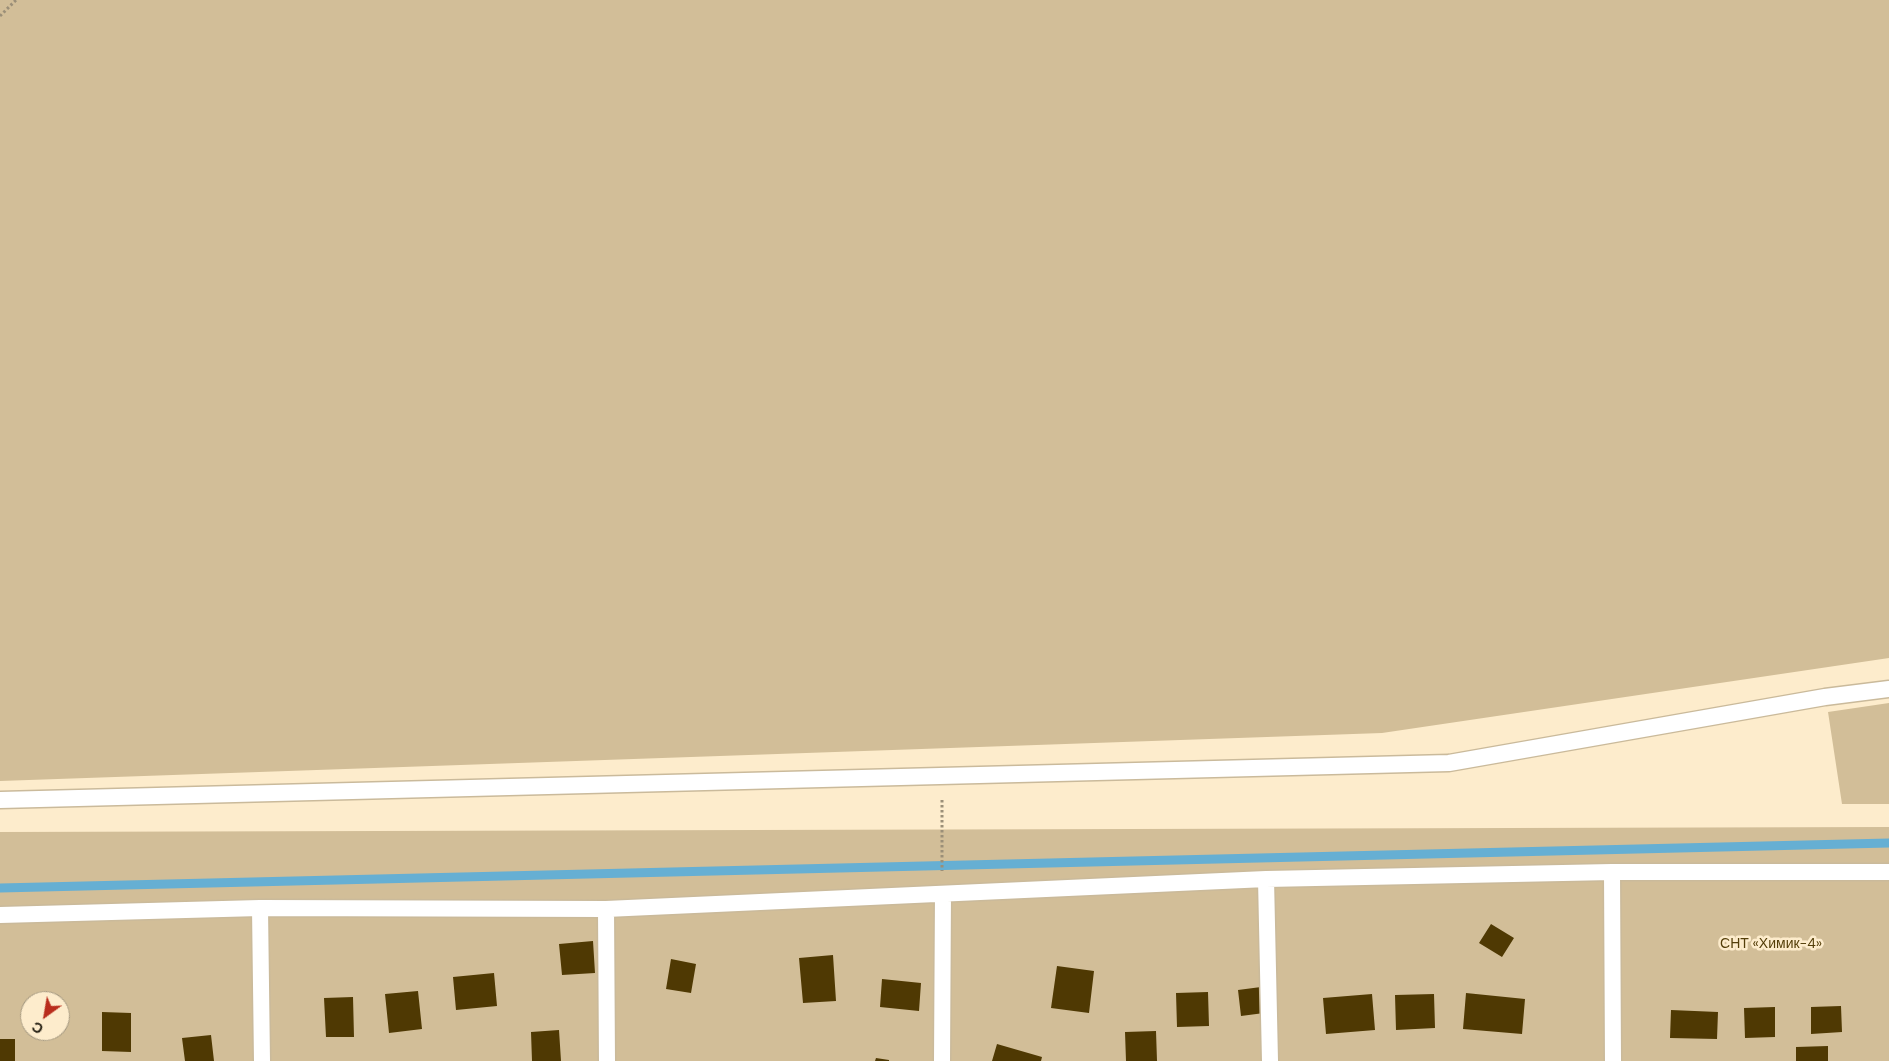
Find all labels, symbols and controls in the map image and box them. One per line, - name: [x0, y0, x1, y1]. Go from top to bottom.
- park label: СНТ «Химик-4»: [1720, 936, 1822, 952]
- north arrow: [20, 991, 70, 1041]
- text: С: [29, 1018, 47, 1038]

